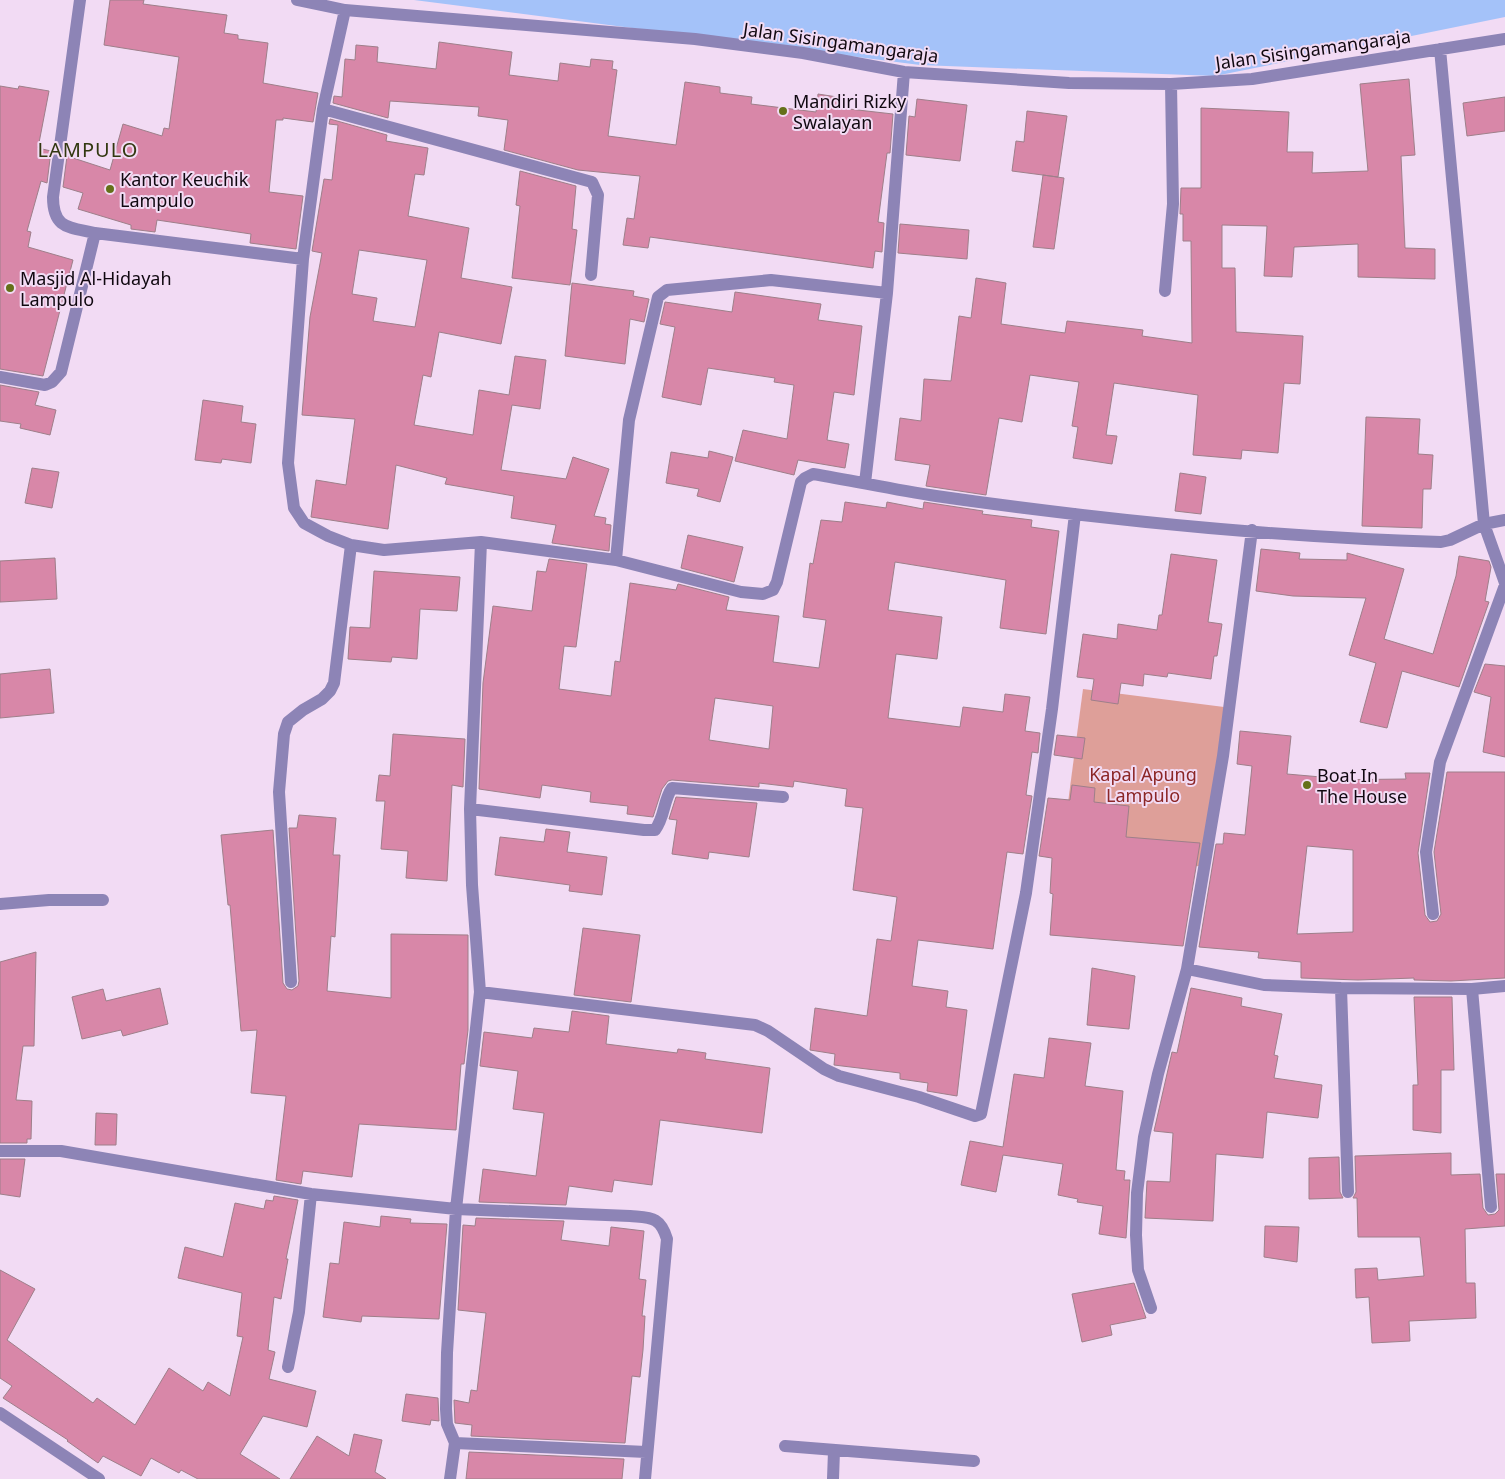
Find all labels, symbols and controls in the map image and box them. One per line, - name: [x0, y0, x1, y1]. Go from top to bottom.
- street label: Jalan Sisingamangaraja: [740, 16, 940, 68]
- street label: Jalan Sisingamangaraja: [1212, 23, 1412, 75]
- place label: Mandiri Rizky Swalayan: [793, 89, 907, 134]
- marker: Mandiri Rizky Swalayan: [777, 105, 789, 117]
- district label: LAMPULO: [38, 136, 138, 163]
- place label: Kantor Keuchik Lampulo: [120, 167, 249, 212]
- marker: Kantor Keuchik Lampulo: [104, 183, 116, 195]
- place label: Masjid Al-Hidayah Lampulo: [20, 266, 172, 311]
- marker: Masjid Al-Hidayah Lampulo: [4, 282, 16, 294]
- park label: Kapal Apung Lampulo: [1089, 762, 1197, 807]
- place label: Boat In The House: [1317, 763, 1407, 808]
- marker: Boat In The House: [1301, 779, 1313, 791]

